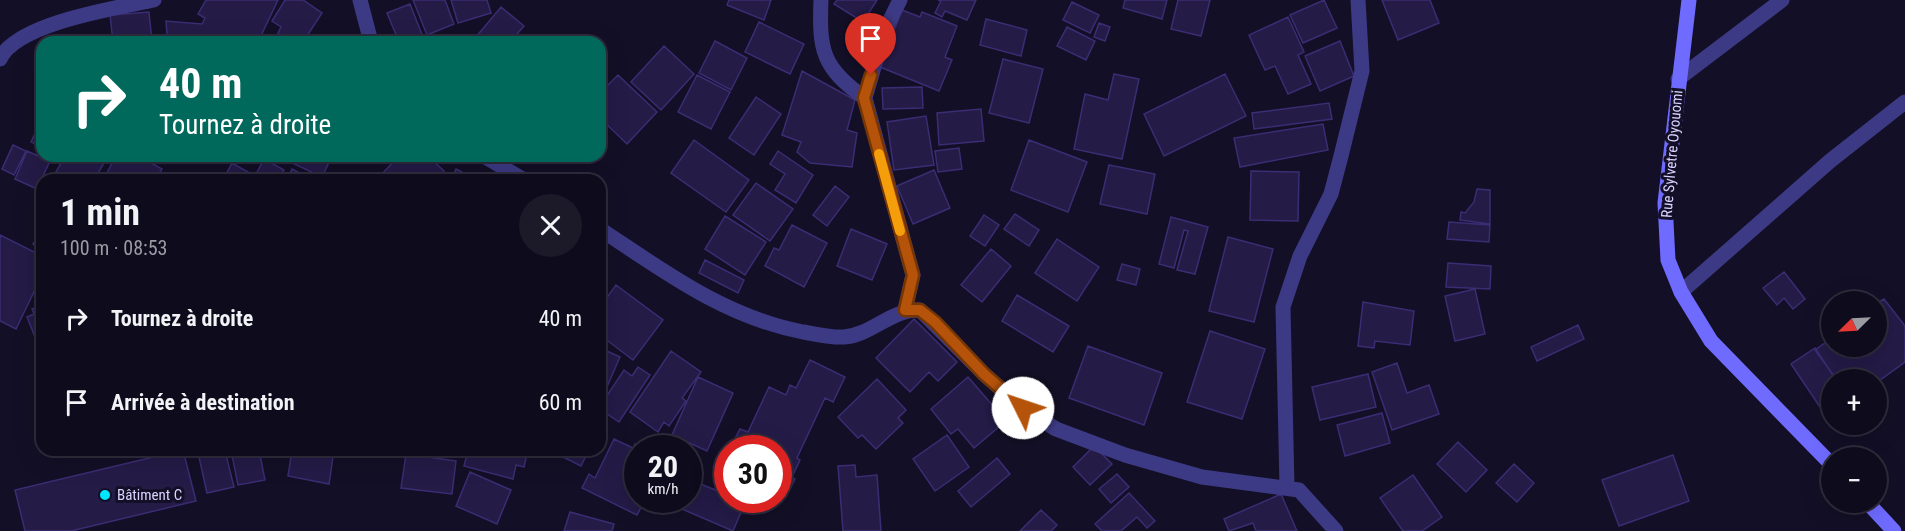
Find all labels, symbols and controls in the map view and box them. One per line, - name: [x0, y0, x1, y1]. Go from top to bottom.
- pin: [845, 13, 896, 75]
- icon: arrive: [854, 22, 887, 55]
- text: 40 m: [159, 59, 242, 108]
- icon: right: [60, 60, 138, 138]
- street label: Rue Sylvetre Oyouomi: [1657, 89, 1687, 219]
- text: Tournez à droite: [159, 109, 331, 141]
- text: 1 min: [60, 192, 140, 234]
- button: close: [519, 194, 582, 257]
- text: 100 m · 08:53: [60, 236, 167, 260]
- north arrow: [1821, 291, 1887, 357]
- map controls: [1821, 291, 1887, 513]
- icon: right: [60, 302, 93, 335]
- text: Tournez à droite: [111, 306, 253, 331]
- text: 40 m: [539, 306, 582, 331]
- button: +: [1821, 369, 1887, 435]
- position arrow: [991, 376, 1055, 440]
- icon: arrive: [60, 386, 93, 419]
- text: Arrivée à destination: [111, 390, 295, 415]
- text: 60 m: [539, 390, 582, 415]
- speed limit sign: 30: [714, 435, 792, 513]
- button: −: [1821, 447, 1887, 513]
- text: 20: [648, 449, 678, 484]
- text: km/h: [648, 480, 678, 498]
- place label: Bâtiment C: [117, 486, 182, 504]
- marker: Bâtiment C: [98, 488, 112, 502]

